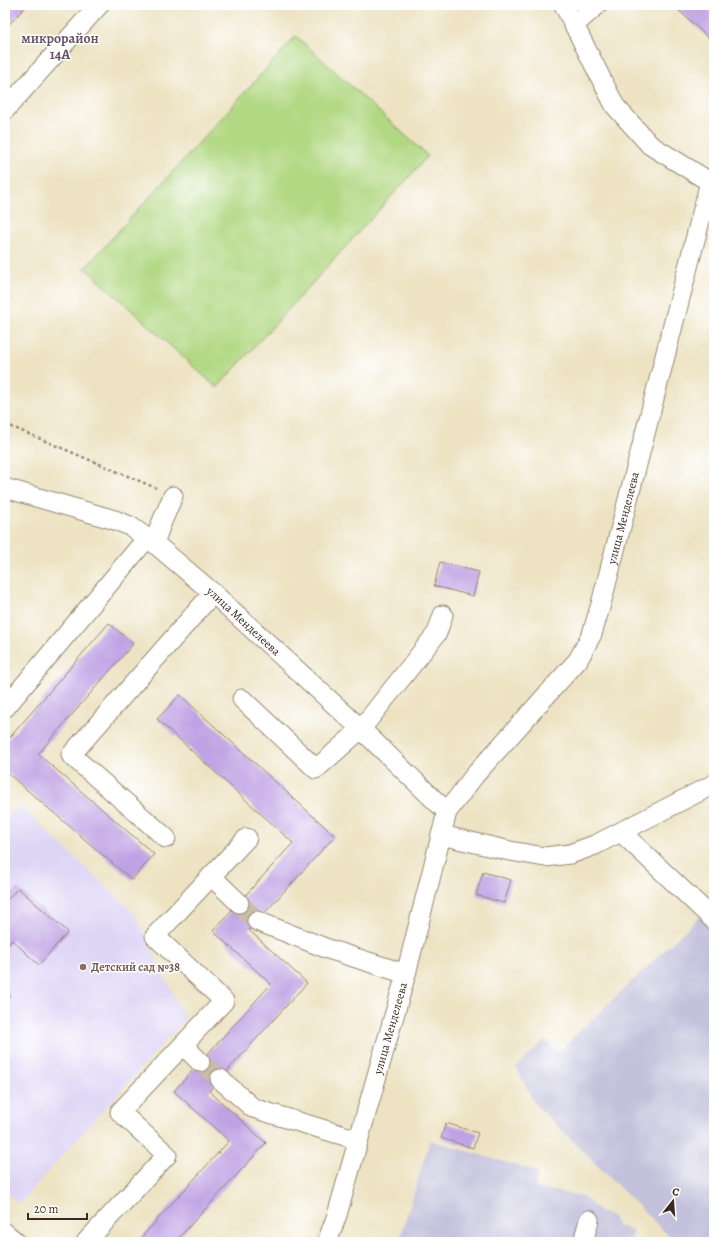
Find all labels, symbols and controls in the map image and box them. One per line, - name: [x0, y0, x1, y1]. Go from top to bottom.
- district label: микрорайон 14А: [21, 29, 99, 64]
- street label: улица Менделеева: [603, 470, 643, 567]
- street label: улица Менделеева: [202, 582, 284, 659]
- place label: Детский сад №38: [91, 959, 180, 975]
- marker: Детский сад №38: [78, 962, 88, 972]
- street label: улица Менделеева: [369, 980, 411, 1077]
- north arrow: [653, 1181, 693, 1221]
- text: С: [670, 1184, 681, 1200]
- scale bar: [28, 1195, 87, 1221]
- text: 20 m: [34, 1201, 58, 1217]

